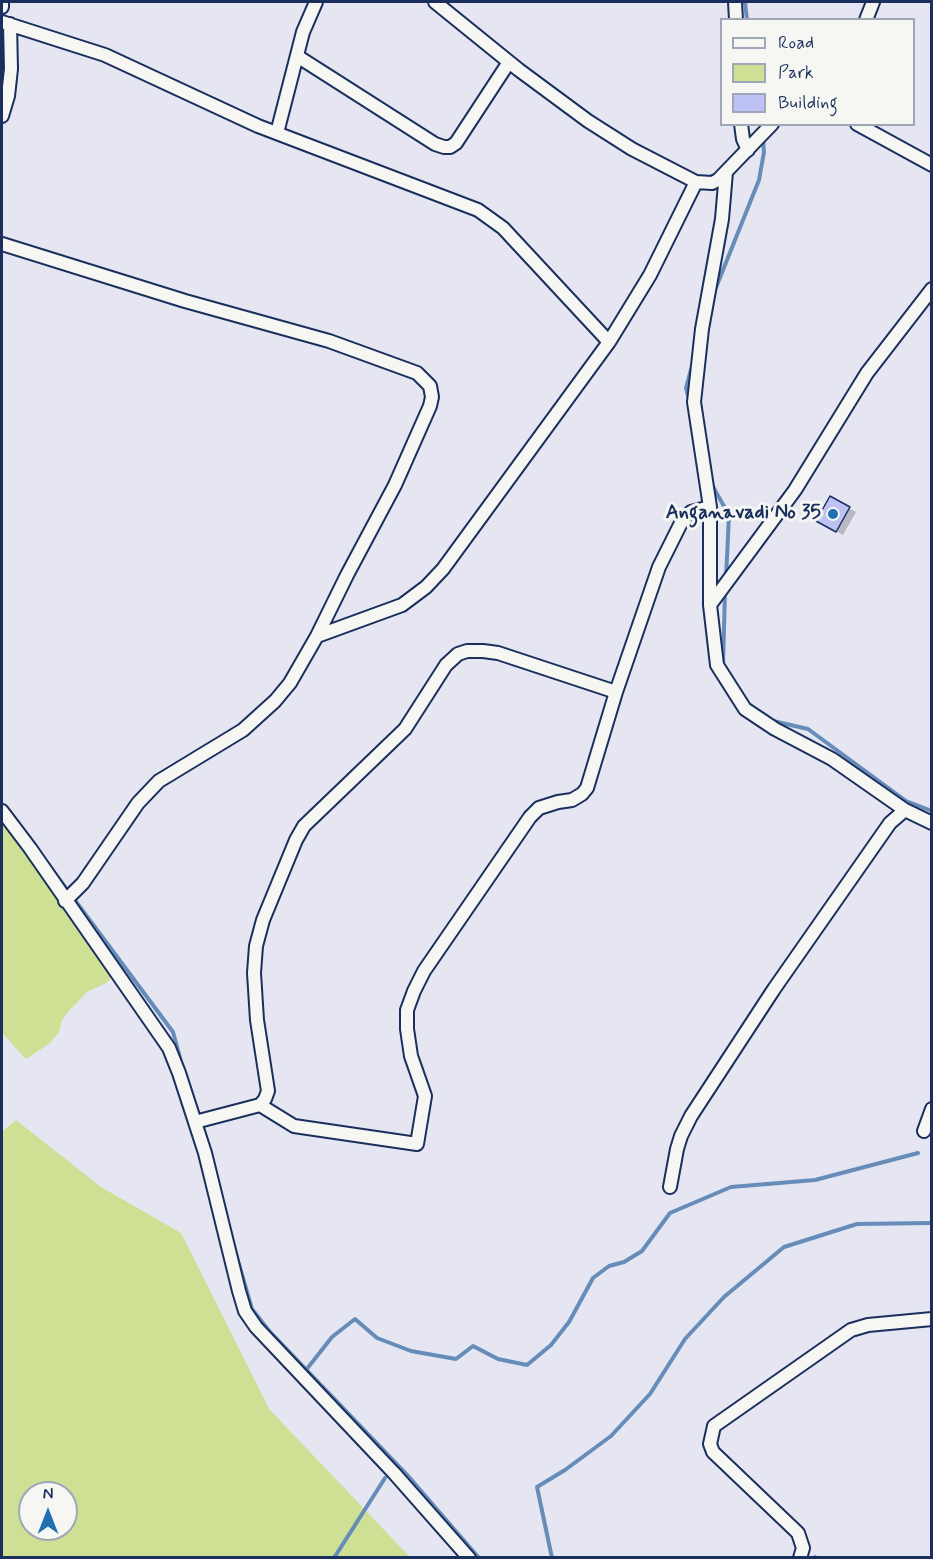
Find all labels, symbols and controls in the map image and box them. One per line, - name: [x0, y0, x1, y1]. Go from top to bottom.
- legend: [720, 18, 915, 126]
- text: Road: [778, 31, 814, 55]
- text: Park: [778, 61, 814, 85]
- text: Building: [778, 91, 838, 115]
- place label: Anganavadi No 35: [666, 502, 821, 526]
- marker: Anganavadi No 35: [826, 507, 840, 521]
- north arrow: [18, 1481, 78, 1541]
- text: N: [43, 1484, 53, 1505]

